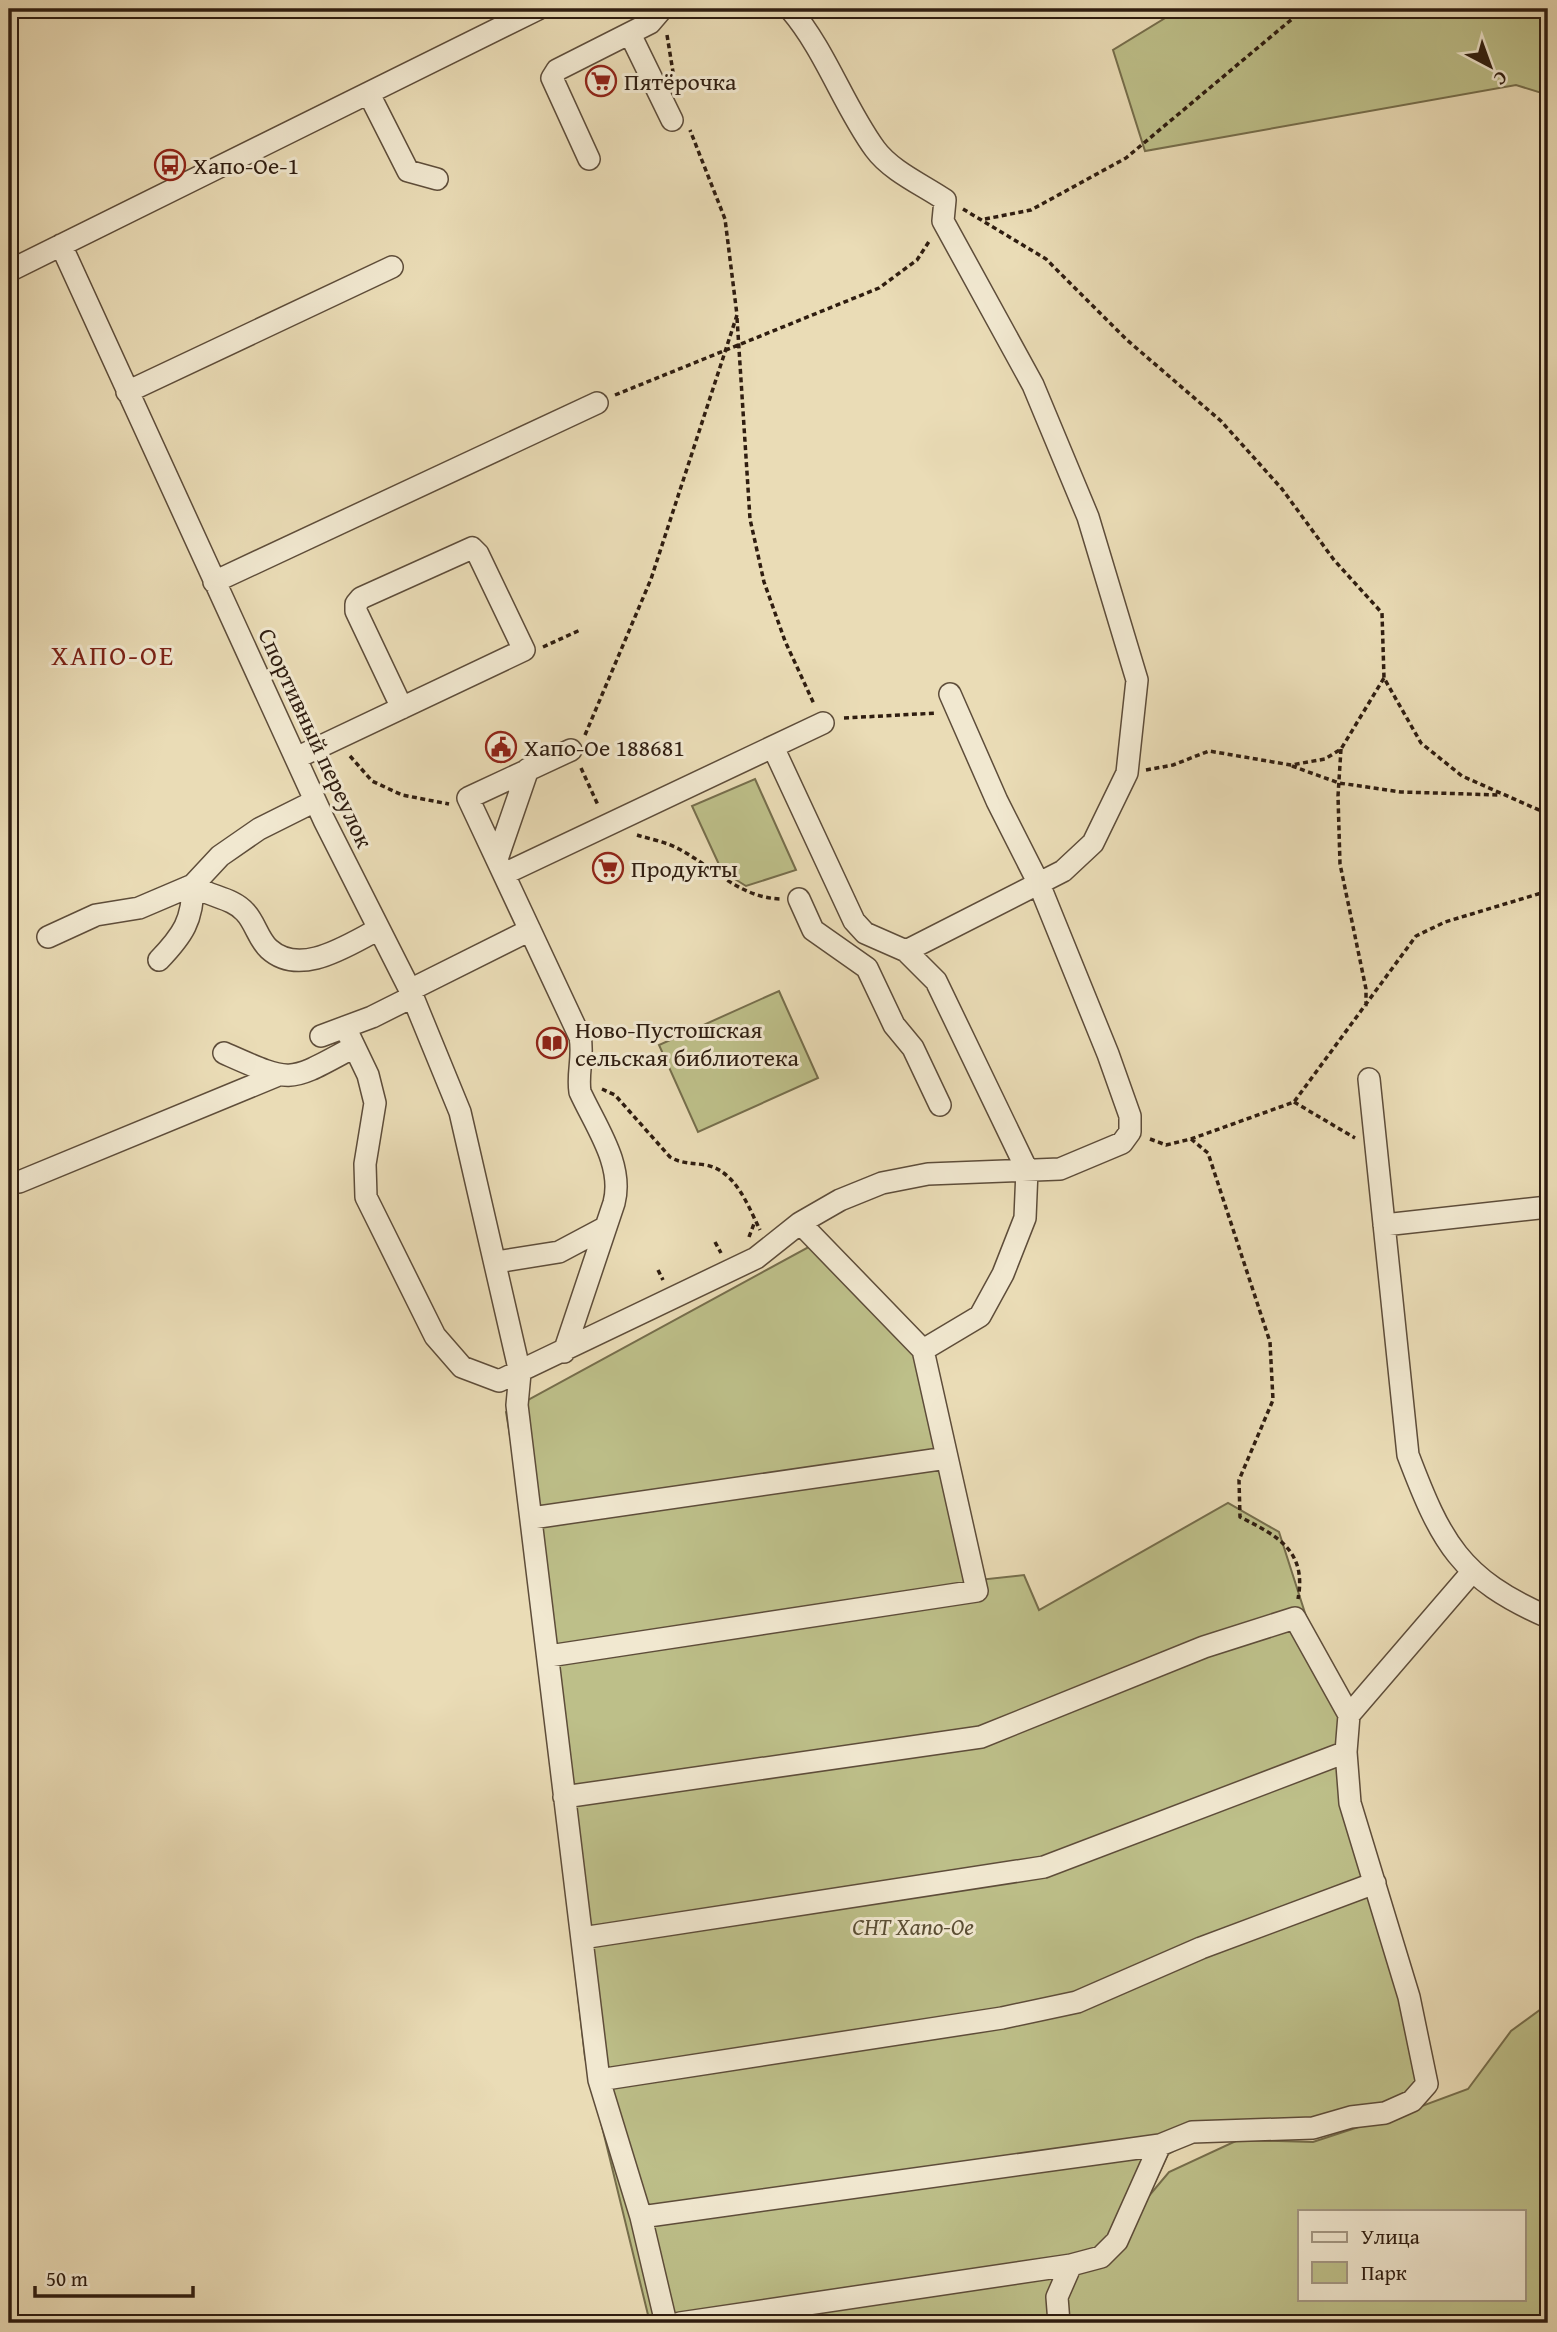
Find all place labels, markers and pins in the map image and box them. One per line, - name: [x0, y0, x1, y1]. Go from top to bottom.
- supermarket icon: Пятёрочка: [584, 64, 618, 98]
- place label: Пятёрочка: [624, 64, 737, 99]
- bus stop icon: Хапо-Ое-1: [153, 148, 187, 182]
- place label: Хапо-Ое-1: [193, 148, 299, 183]
- public building icon: Хапо-Ое 188681: [484, 730, 518, 764]
- place label: Хапо-Ое 188681: [524, 730, 685, 765]
- supermarket icon: Продукты: [591, 851, 625, 885]
- place label: Продукты: [631, 851, 738, 886]
- place label: Ново-Пустошская сельская библиотека: [575, 1012, 800, 1075]
- library icon: Ново-Пустошская сельская библиотека: [535, 1026, 569, 1060]

